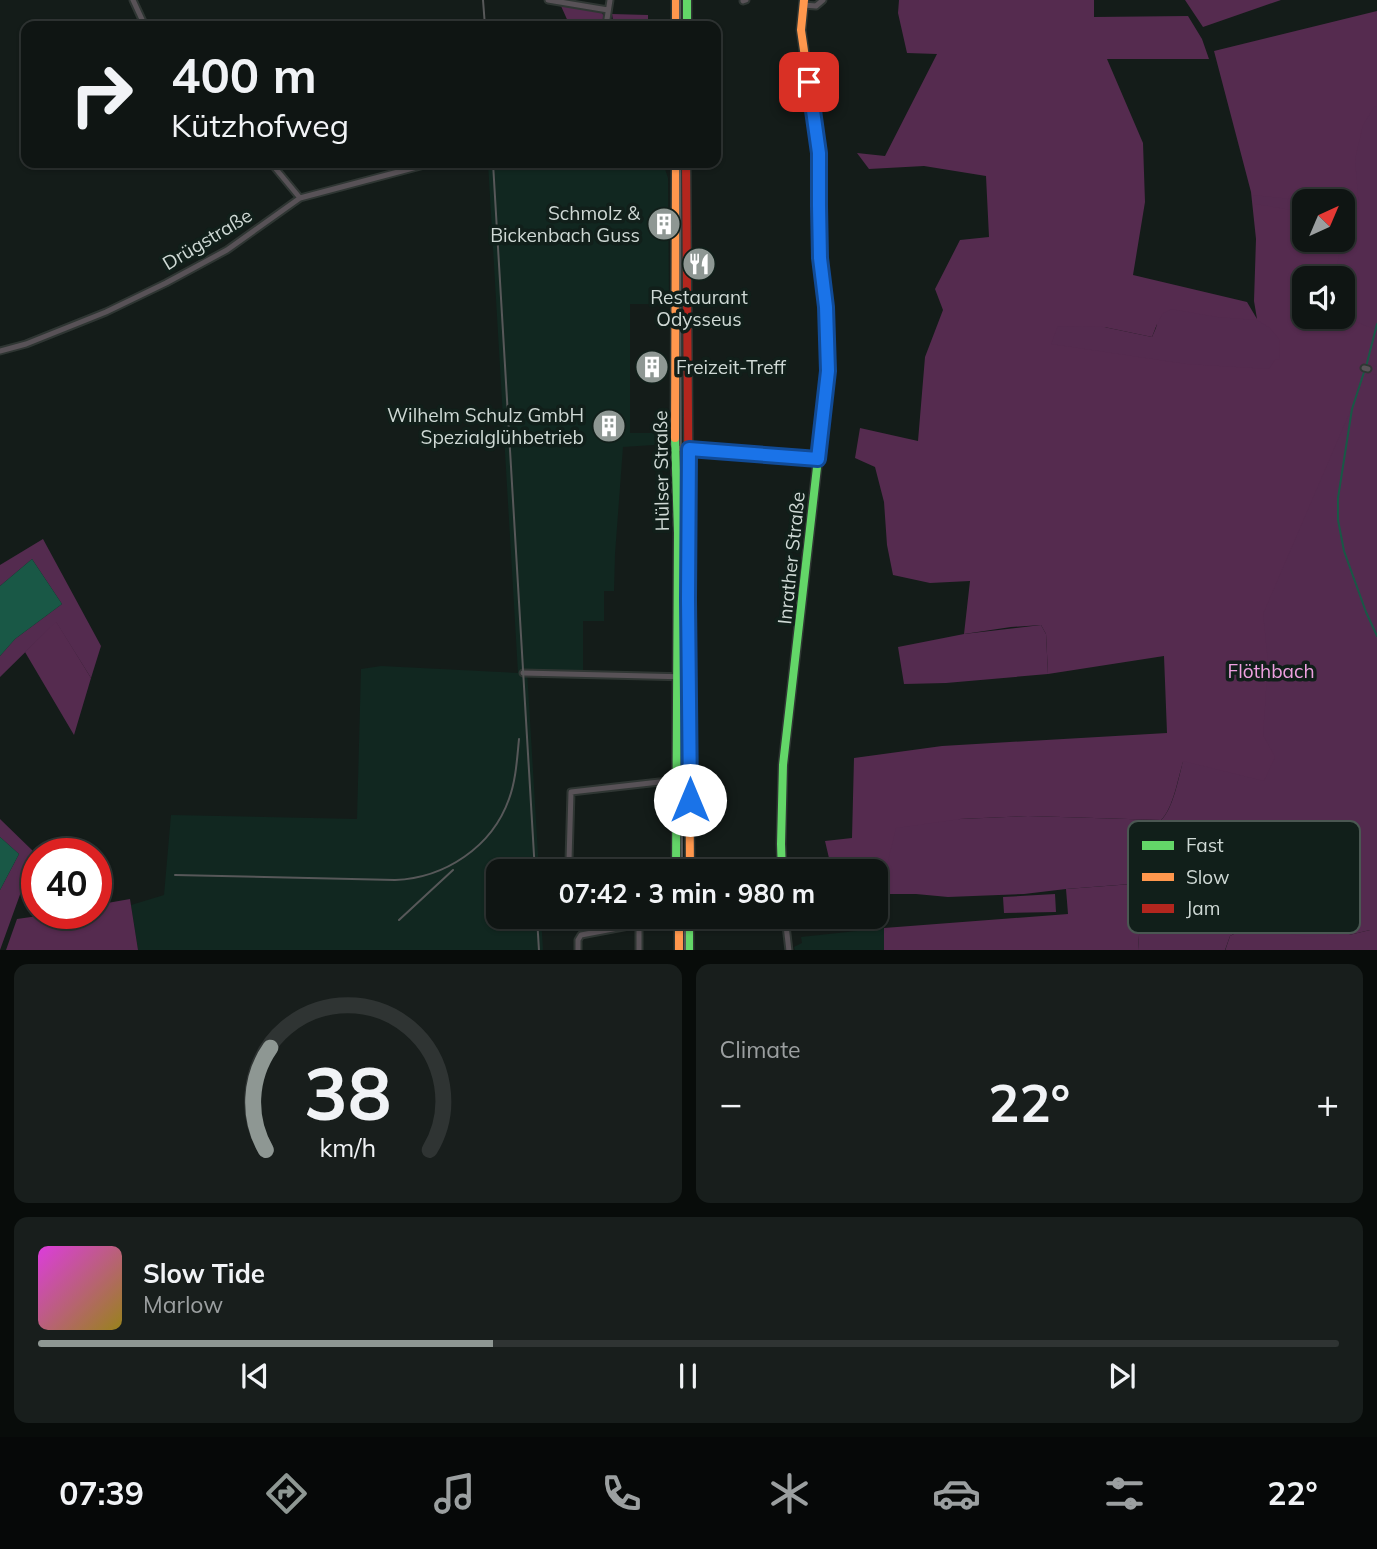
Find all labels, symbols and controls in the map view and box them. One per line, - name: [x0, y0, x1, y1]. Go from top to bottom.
- text: 400 m: [171, 44, 317, 105]
- icon: right: [56, 49, 147, 140]
- pin: [779, 52, 839, 112]
- icon: arrive: [790, 63, 828, 101]
- text: Kützhofweg: [171, 105, 349, 145]
- north arrow: [1292, 189, 1354, 252]
- map controls: [1292, 189, 1355, 329]
- place label: Schmolz & Bickenbach Guss: [490, 201, 641, 247]
- street label: Drügstraße: [158, 203, 256, 275]
- building icon: Schmolz & Bickenbach Guss: [645, 205, 683, 243]
- restaurant icon: Restaurant Odysseus: [680, 245, 718, 283]
- button: sound: [1292, 266, 1355, 329]
- place label: Restaurant Odysseus: [650, 285, 748, 331]
- building icon: Freizeit-Treff: [633, 348, 671, 386]
- place label: Freizeit-Treff: [676, 355, 787, 379]
- place label: Wilhelm Schulz GmbH Spezialglühbetrieb: [387, 403, 584, 449]
- building icon: Wilhelm Schulz GmbH Spezialglühbetrieb: [590, 407, 628, 445]
- street label: Hülser Straße: [648, 410, 674, 532]
- street label: Inrather Straße: [772, 490, 810, 626]
- park label: Flöthbach: [1227, 659, 1315, 683]
- position arrow: [653, 763, 727, 837]
- legend: [1128, 821, 1360, 933]
- text: Fast: [1186, 833, 1224, 857]
- speed limit sign: 40: [21, 838, 112, 929]
- text: Slow: [1186, 865, 1230, 889]
- text: 07:42 · 3 min · 980 m: [559, 877, 815, 910]
- text: Jam: [1186, 896, 1220, 920]
- text: Climate: [720, 1035, 801, 1064]
- text: 38: [304, 1047, 391, 1138]
- text: 22°: [988, 1070, 1070, 1135]
- text: −: [720, 1079, 742, 1127]
- text: +: [1316, 1079, 1339, 1127]
- text: km/h: [319, 1131, 376, 1162]
- text: Slow Tide: [143, 1257, 265, 1290]
- text: Marlow: [143, 1290, 223, 1319]
- icon: previous: [236, 1357, 274, 1395]
- icon: pause: [669, 1357, 707, 1395]
- icon: next: [1103, 1357, 1141, 1395]
- icon: directions: [262, 1469, 311, 1518]
- icon: music: [430, 1469, 479, 1518]
- icon: phone: [597, 1469, 646, 1518]
- icon: climate: [765, 1469, 814, 1518]
- icon: car: [932, 1469, 981, 1518]
- icon: filters: [1100, 1469, 1149, 1518]
- text: 07:39: [59, 1473, 144, 1513]
- text: 22°: [1267, 1473, 1318, 1513]

